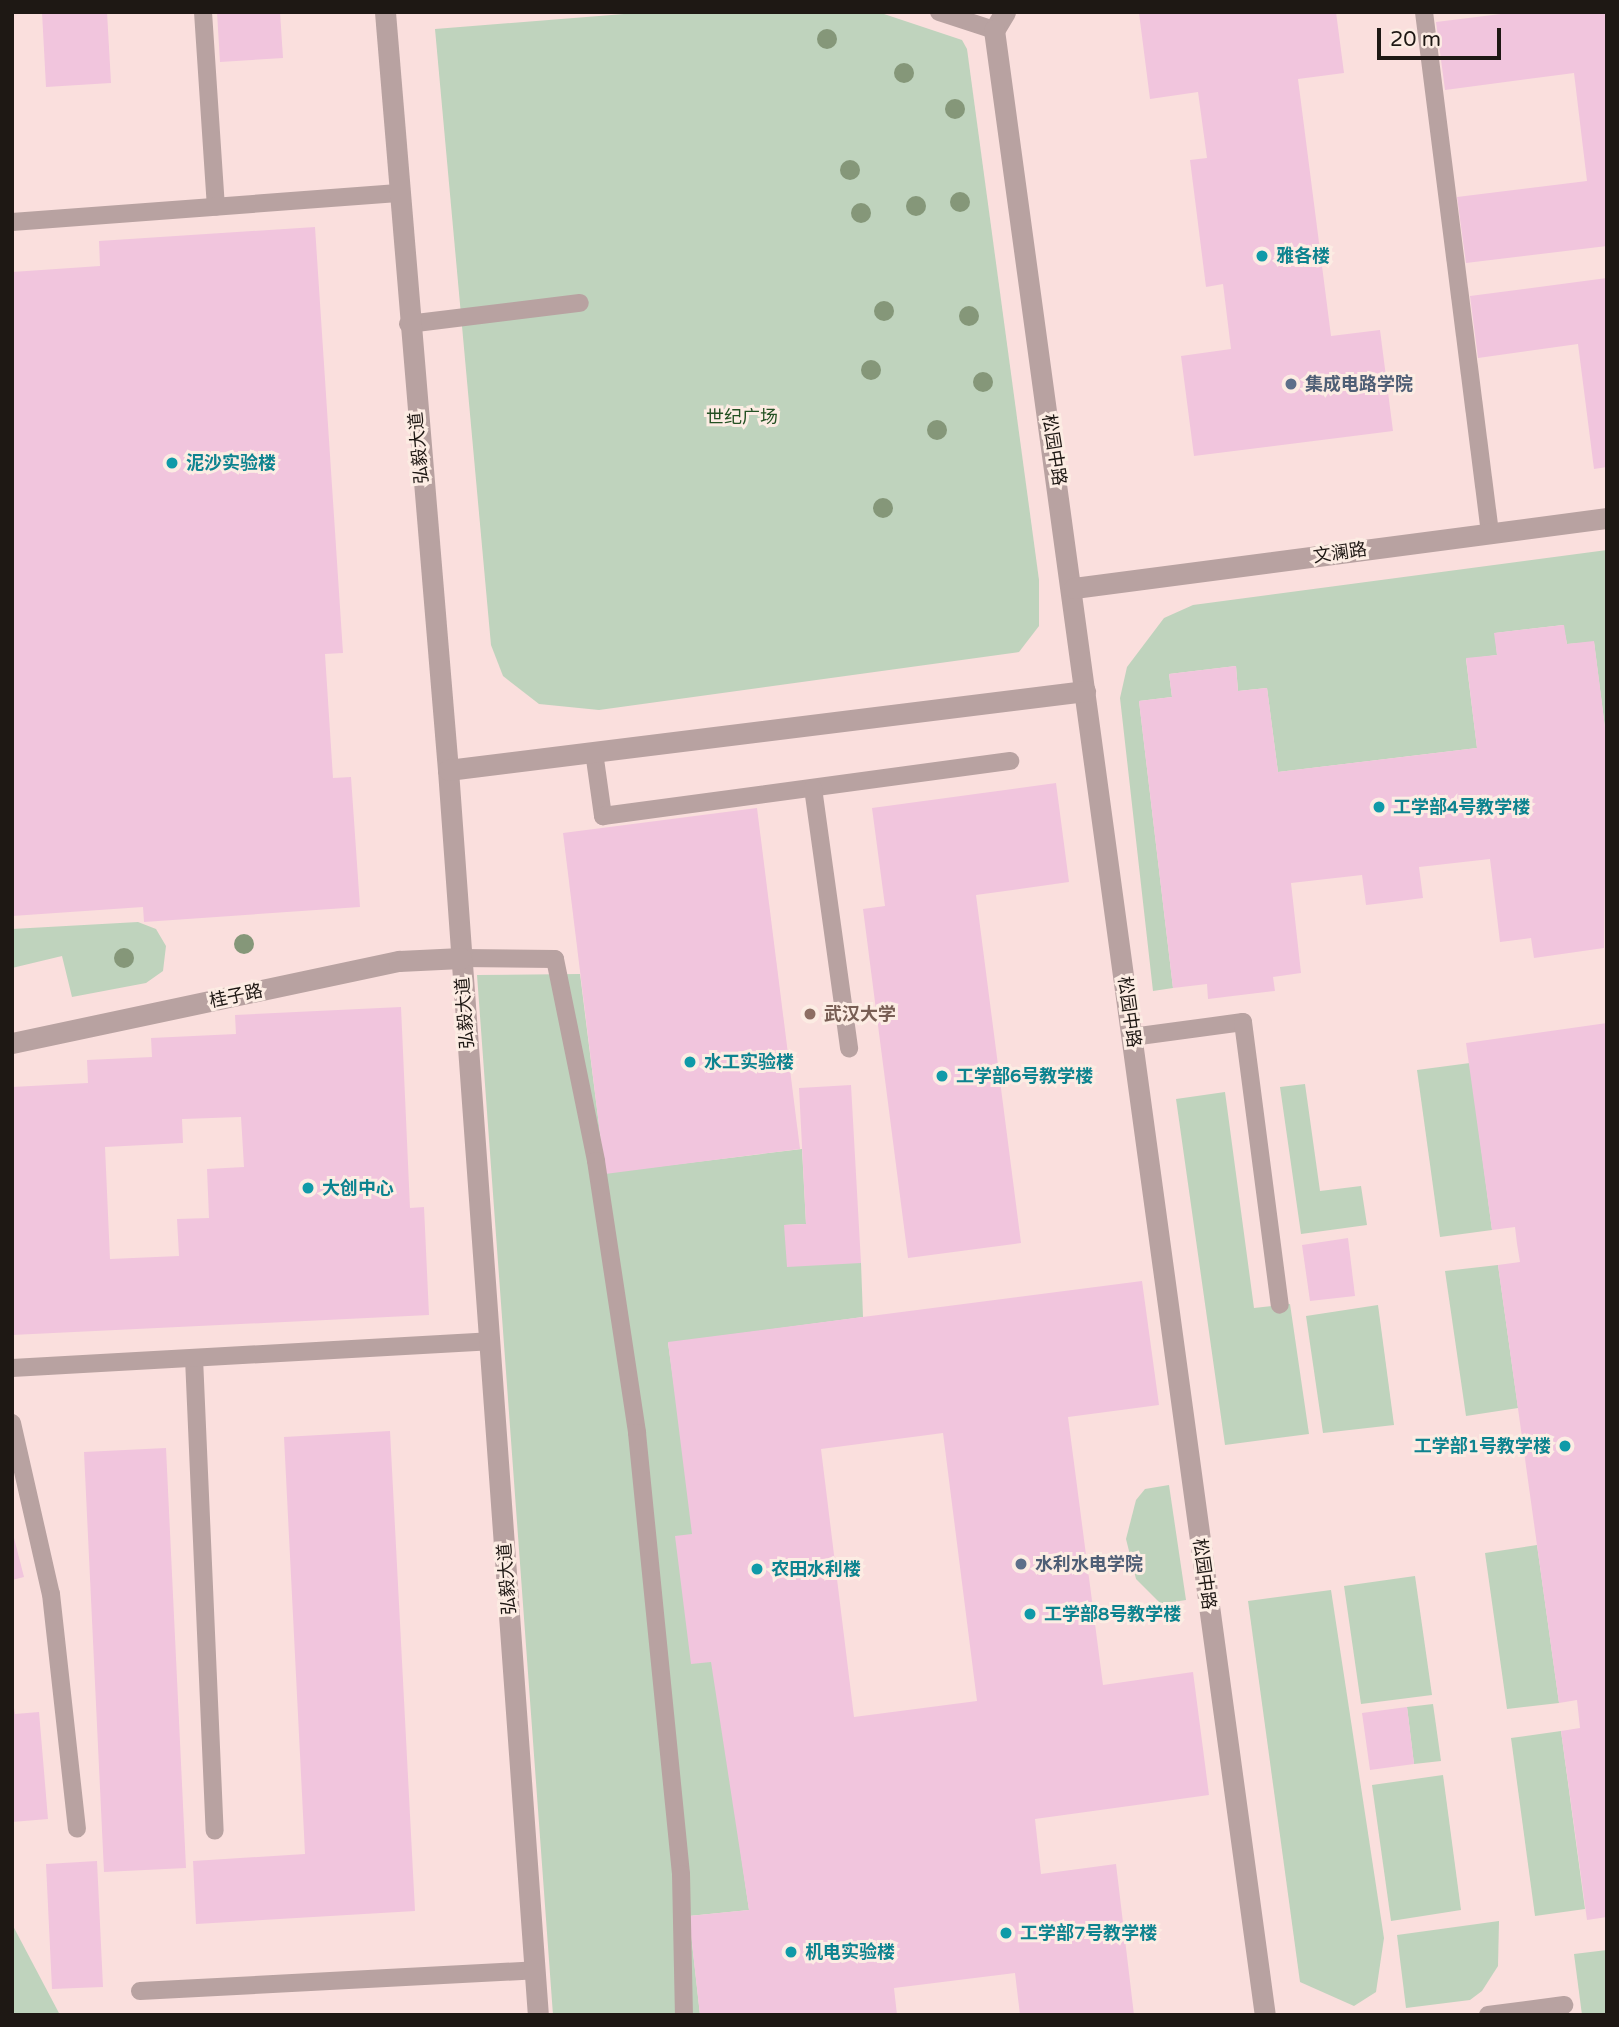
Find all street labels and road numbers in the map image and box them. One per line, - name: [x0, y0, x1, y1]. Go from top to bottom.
- street label: 弘毅大道: [405, 411, 433, 485]
- street label: 松园中路: [1038, 413, 1070, 487]
- street label: 文澜路: [1312, 539, 1368, 567]
- street label: 松园中路: [1113, 975, 1145, 1049]
- street label: 弘毅大道: [452, 976, 478, 1050]
- street label: 桂子路: [207, 980, 265, 1012]
- street label: 松园中路: [1188, 1537, 1220, 1611]
- street label: 弘毅大道: [494, 1542, 520, 1616]

